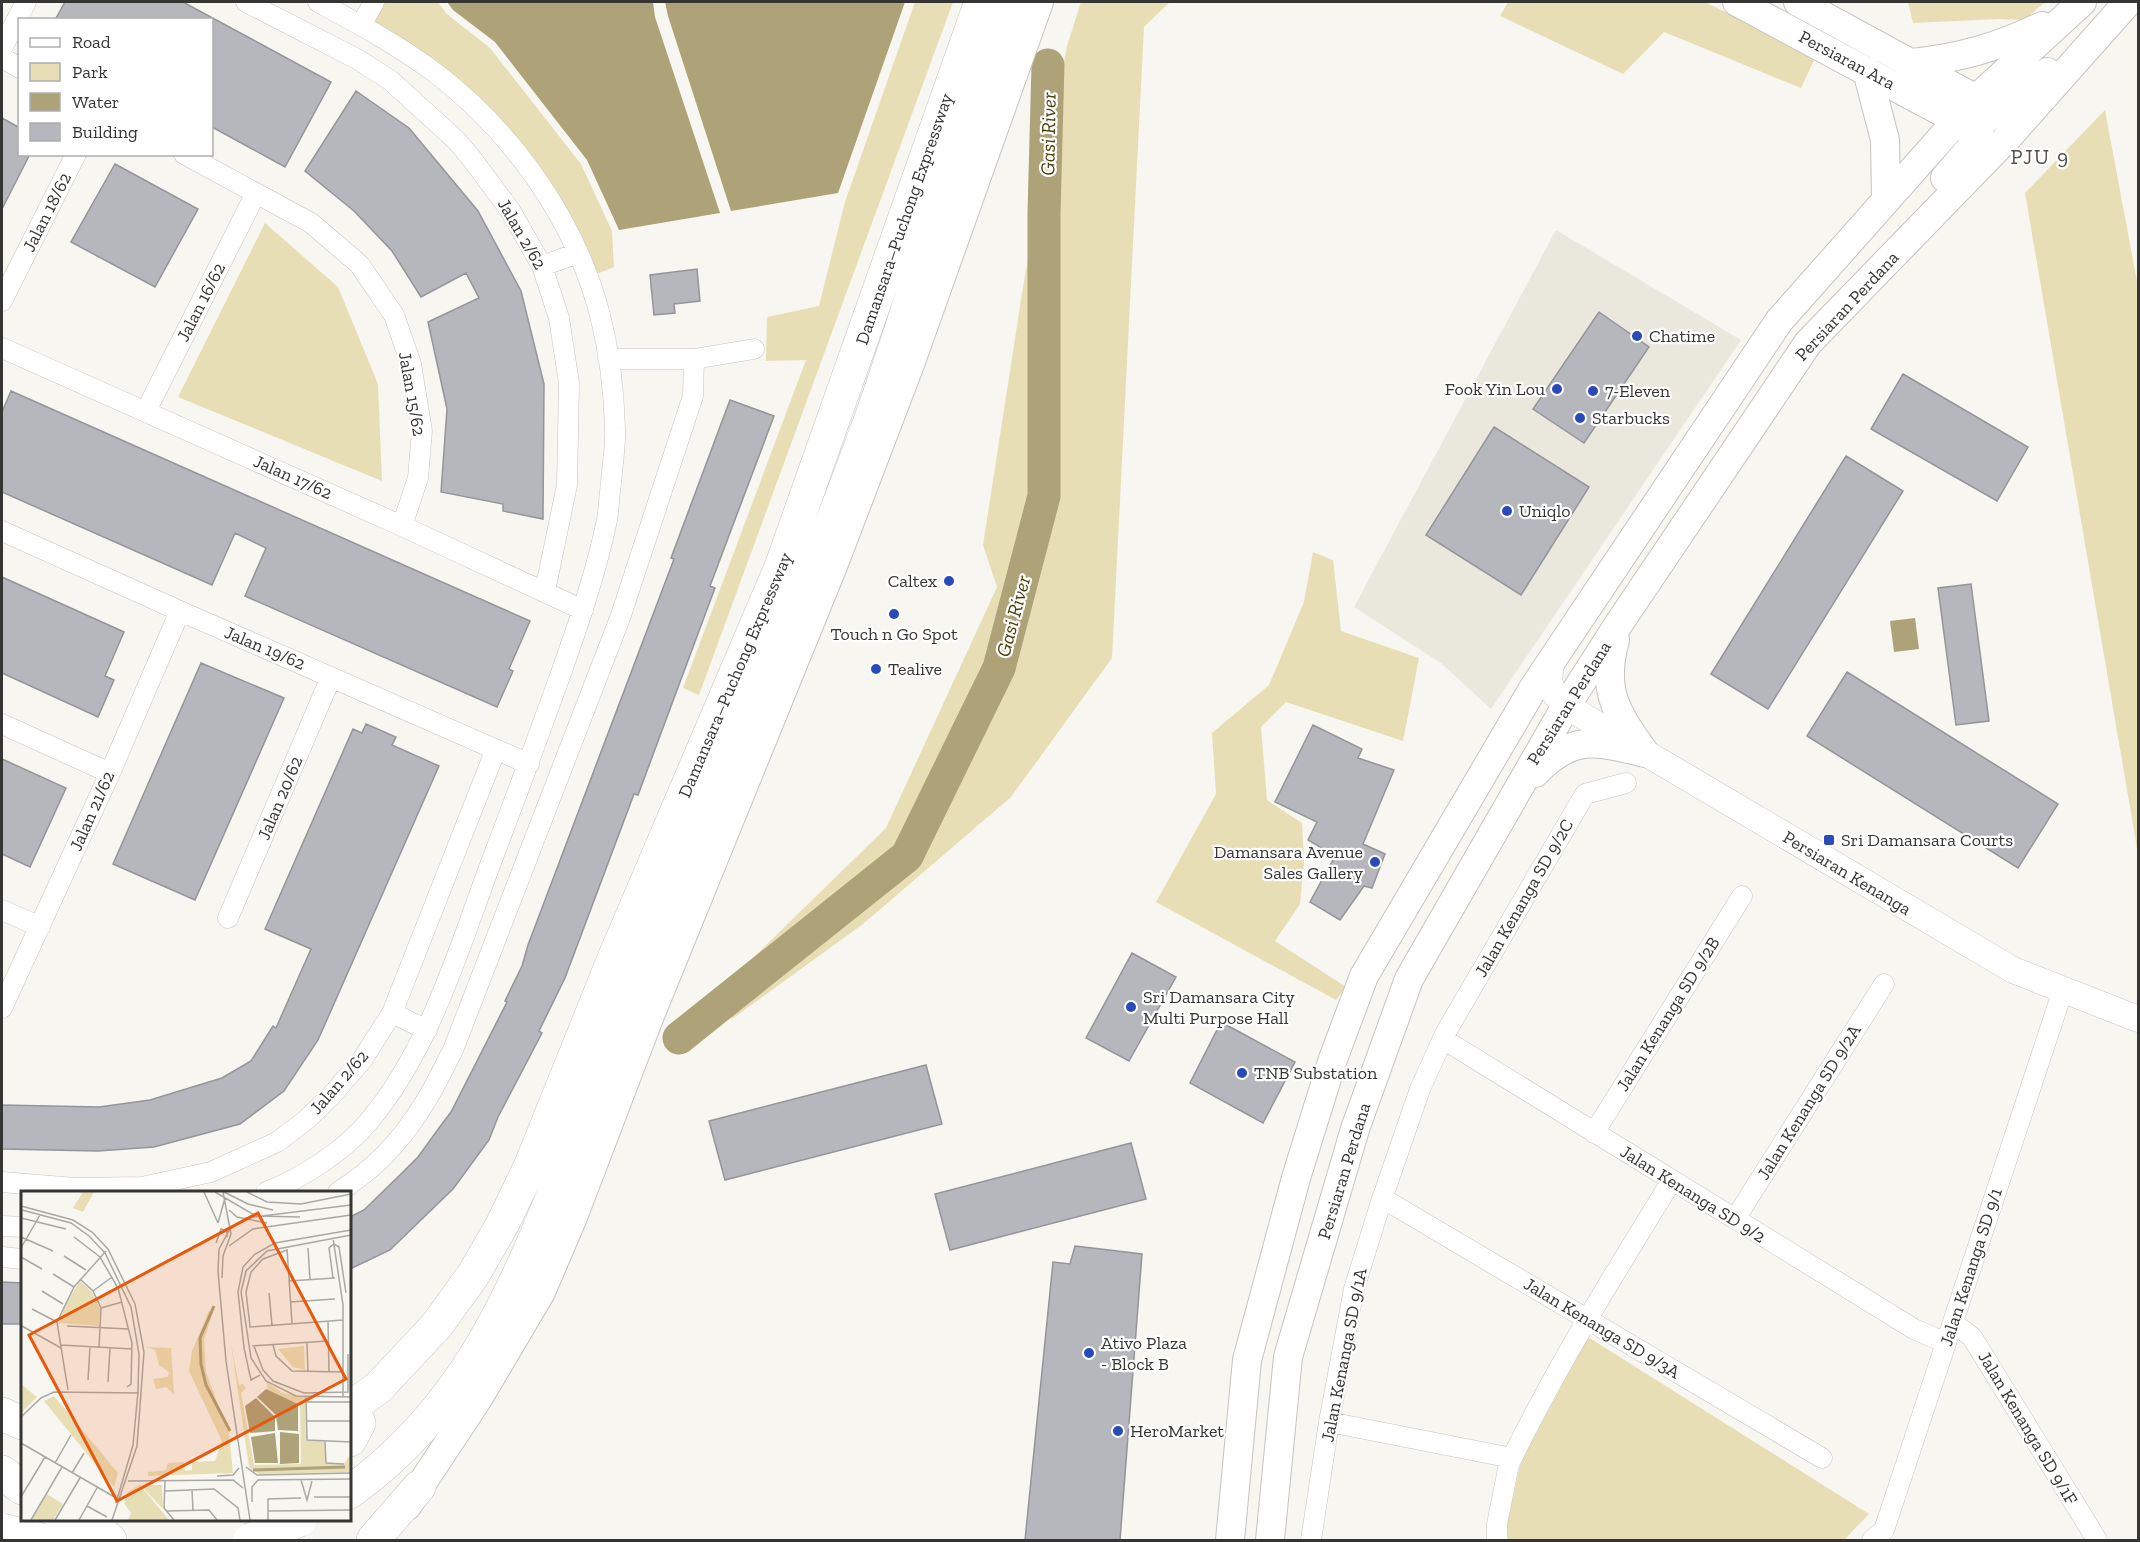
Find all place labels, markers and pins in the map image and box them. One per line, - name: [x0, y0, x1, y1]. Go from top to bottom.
- place label: Chatime: [1649, 325, 1715, 347]
- marker: Chatime: [1630, 329, 1644, 343]
- place label: Fook Yin Lou: [1445, 378, 1545, 400]
- place label: 7-Eleven: [1605, 380, 1671, 402]
- marker: Fook Yin Lou: [1550, 382, 1564, 396]
- marker: 7-Eleven: [1586, 384, 1600, 398]
- place label: Starbucks: [1592, 407, 1670, 429]
- marker: Starbucks: [1573, 411, 1587, 425]
- place label: Uniqlo: [1519, 500, 1570, 522]
- marker: Uniqlo: [1500, 504, 1514, 518]
- place label: Caltex: [888, 570, 937, 592]
- marker: Caltex: [942, 574, 956, 588]
- marker: Touch n Go Spot: [887, 607, 901, 621]
- place label: Touch n Go Spot: [830, 623, 958, 645]
- place label: Tealive: [888, 658, 942, 680]
- marker: Tealive: [869, 662, 883, 676]
- place label: Sri Damansara Courts: [1841, 829, 2013, 851]
- marker: Sri Damansara Courts: [1822, 833, 1836, 847]
- place label: Damansara Avenue Sales Gallery: [1214, 841, 1364, 884]
- marker: Damansara Avenue Sales Gallery: [1368, 855, 1382, 869]
- place label: Sri Damansara City Multi Purpose Hall: [1143, 986, 1295, 1029]
- marker: Sri Damansara City Multi Purpose Hall: [1124, 1000, 1138, 1014]
- place label: TNB Substation: [1254, 1062, 1378, 1084]
- marker: TNB Substation: [1235, 1066, 1249, 1080]
- place label: Ativo Plaza - Block B: [1101, 1332, 1187, 1375]
- marker: Ativo Plaza - Block B: [1082, 1346, 1096, 1360]
- place label: HeroMarket: [1130, 1420, 1224, 1442]
- marker: HeroMarket: [1111, 1424, 1125, 1438]

